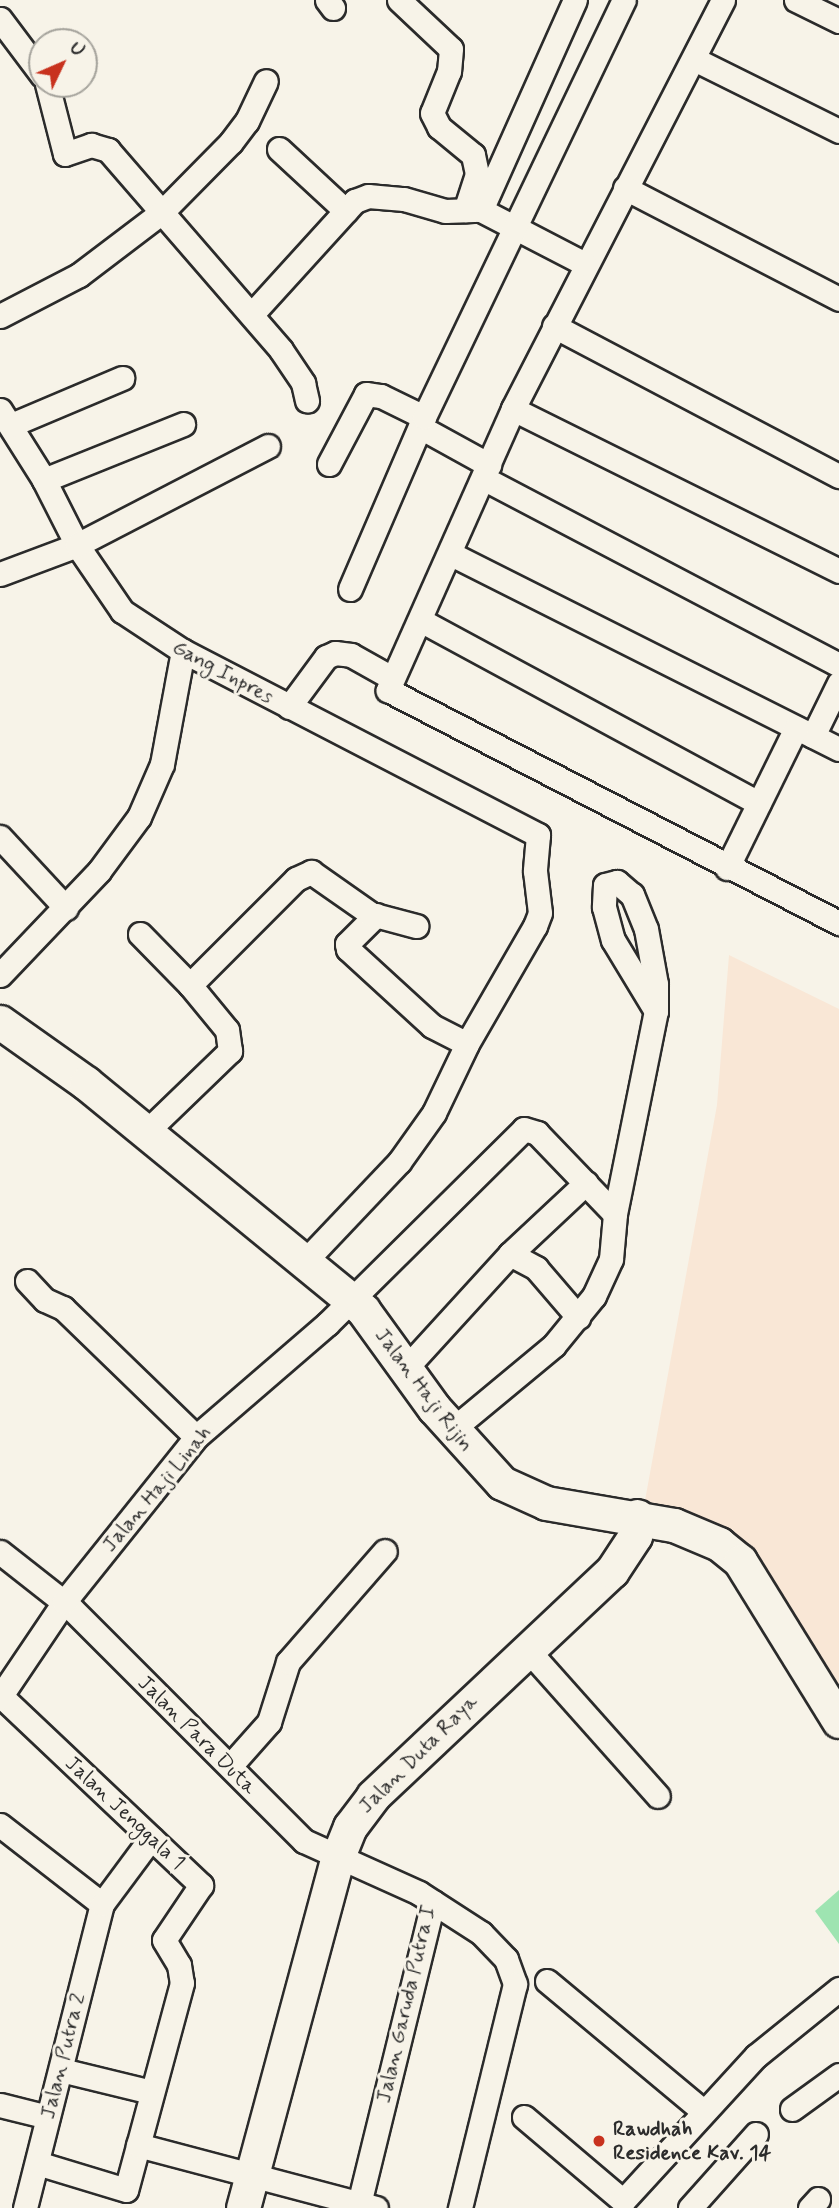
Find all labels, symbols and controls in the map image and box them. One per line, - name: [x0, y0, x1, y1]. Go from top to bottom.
- north arrow: [28, 28, 98, 98]
- text: U: [64, 36, 90, 63]
- street label: Gang Inpres: [168, 635, 278, 709]
- street label: Jalan Haji Rijin: [369, 1322, 479, 1458]
- street label: Jalan Haji Linah: [98, 1423, 216, 1555]
- street label: Jalan Para Duta: [136, 1674, 258, 1796]
- street label: Jalan Duta Raya: [355, 1691, 481, 1817]
- street label: Jalan Jenggala 1: [59, 1750, 191, 1876]
- street label: Jalan Garuda Putra I: [372, 1906, 440, 2102]
- street label: Jalan Putra 2: [36, 1992, 90, 2120]
- place label: Rawdhah Residence Kav. 14: [613, 2116, 775, 2166]
- marker: Rawdhah Residence Kav. 14: [591, 2133, 607, 2149]

